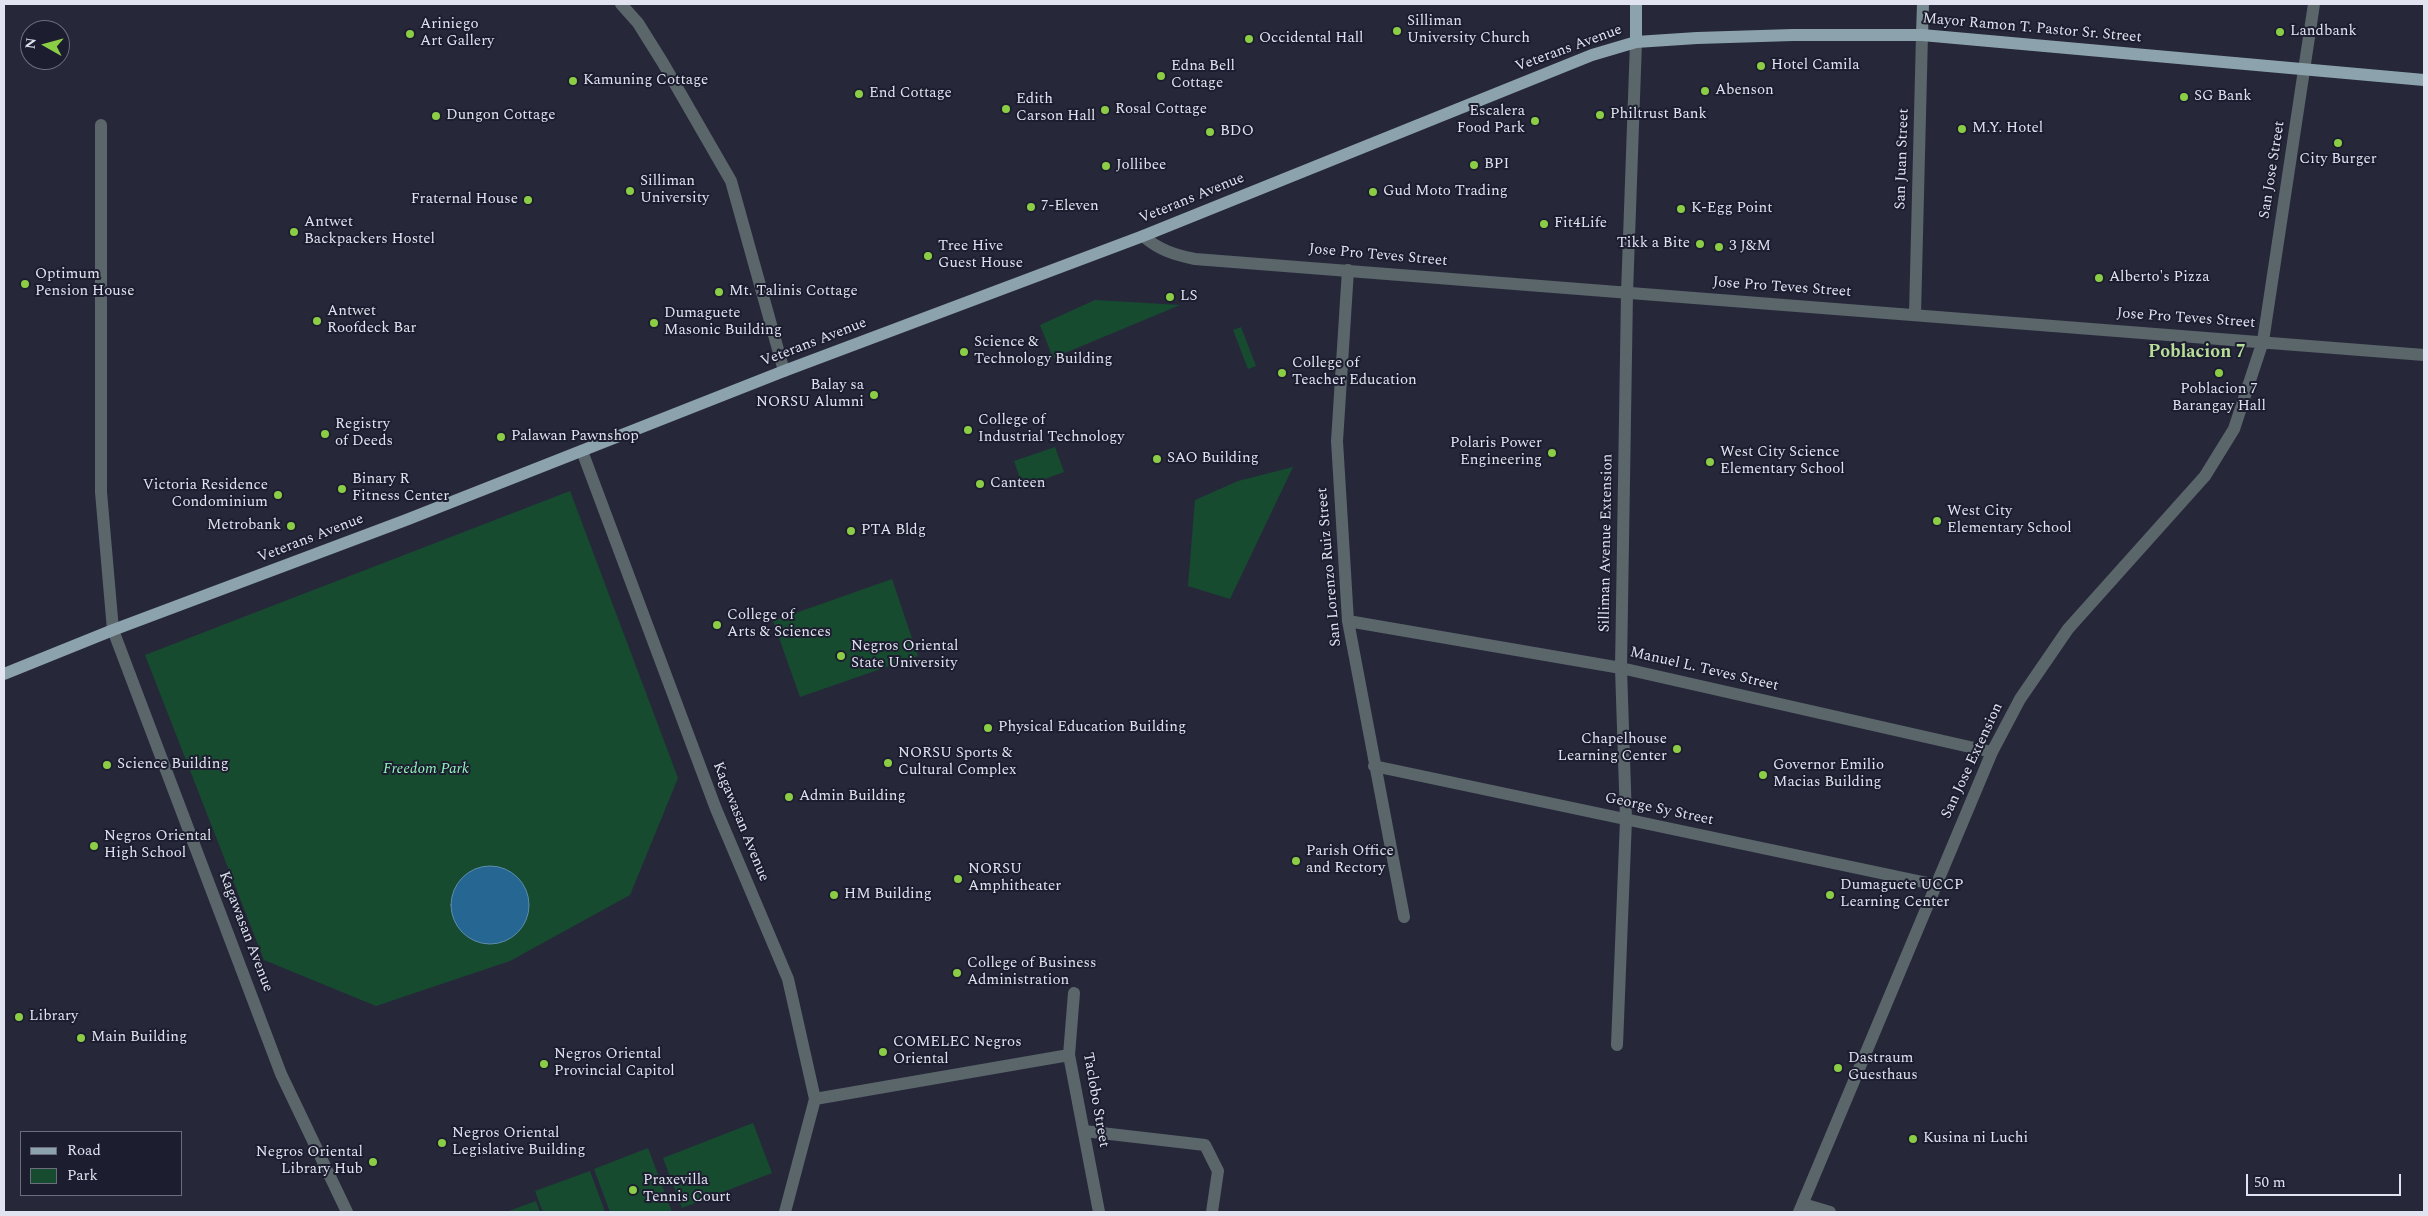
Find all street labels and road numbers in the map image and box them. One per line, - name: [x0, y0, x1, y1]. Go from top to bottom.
- street label: Mayor Ramon T. Pastor Sr. Street: [1922, 10, 2142, 48]
- street label: Veterans Avenue: [1513, 21, 1625, 77]
- street label: San Juan Street: [1892, 108, 1914, 210]
- street label: San Jose Street: [2256, 120, 2290, 220]
- street label: Veterans Avenue: [1137, 170, 1247, 228]
- street label: Jose Pro Teves Street: [1308, 241, 1448, 271]
- street label: Jose Pro Teves Street: [1712, 274, 1852, 302]
- street label: Jose Pro Teves Street: [2116, 305, 2256, 333]
- street label: Veterans Avenue: [758, 315, 870, 371]
- street label: Silliman Avenue Extension: [1596, 454, 1618, 632]
- street label: San Lorenzo Ruiz Street: [1314, 487, 1346, 647]
- street label: Veterans Avenue: [255, 511, 367, 567]
- street label: Manuel L. Teves Street: [1628, 644, 1780, 696]
- street label: San Jose Extension: [1938, 700, 2008, 822]
- street label: Kagawasan Avenue: [708, 759, 772, 885]
- street label: George Sy Street: [1603, 790, 1715, 830]
- street label: Kagawasan Avenue: [214, 869, 276, 995]
- street label: Taclobo Street: [1078, 1051, 1112, 1149]

